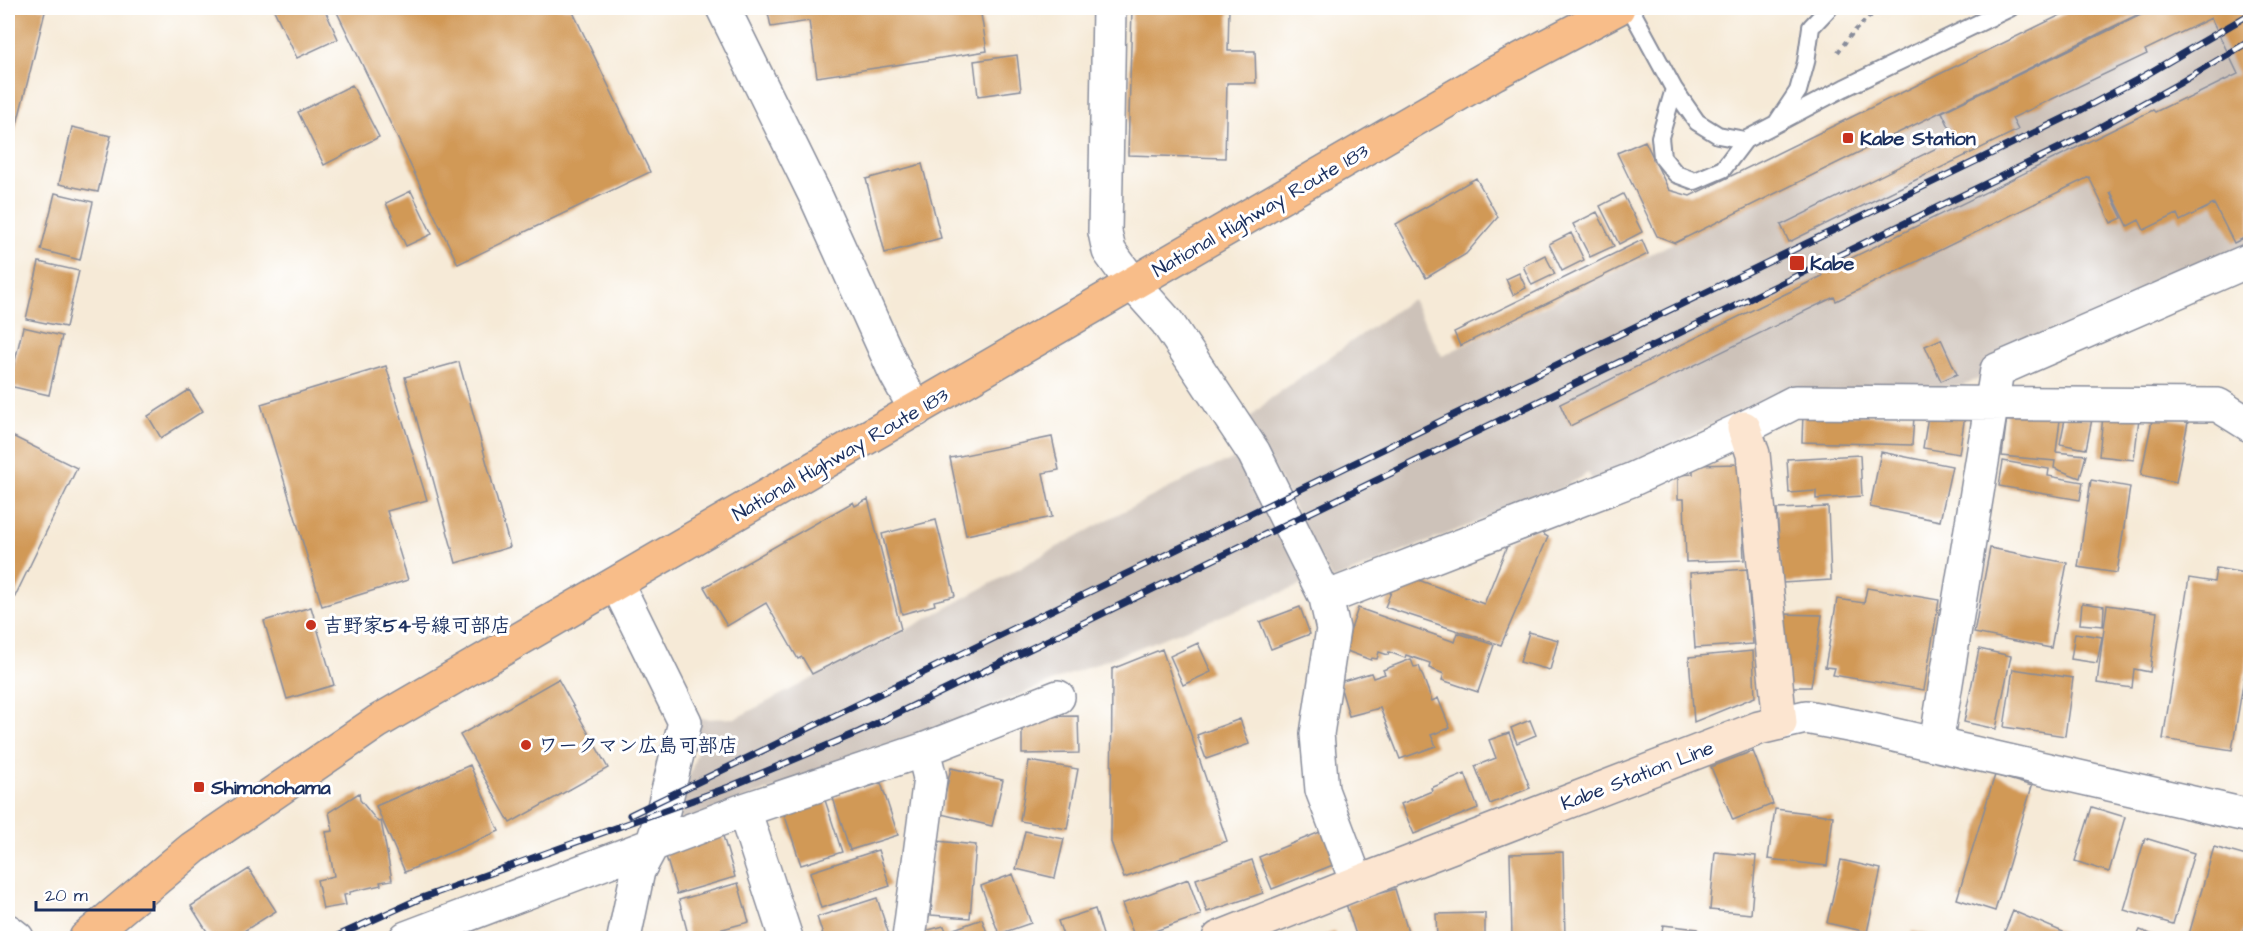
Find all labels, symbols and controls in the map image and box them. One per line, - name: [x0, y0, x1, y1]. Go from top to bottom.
- place label: Kabe Station: [1860, 125, 1976, 153]
- marker: Kabe Station: [1841, 131, 1855, 145]
- street label: National Highway Route 183: [1147, 137, 1374, 285]
- place label: Kabe: [1810, 250, 1855, 278]
- marker: Kabe: [1788, 254, 1806, 272]
- street label: National Highway Route 183: [727, 381, 954, 529]
- place label: 吉野家54号線可部店: [323, 612, 511, 640]
- marker: 吉野家54号線可部店: [304, 618, 318, 632]
- place label: ワークマン広島可部店: [538, 732, 738, 760]
- street label: Kabe Station Line: [1557, 734, 1718, 818]
- marker: ワークマン広島可部店: [519, 738, 533, 752]
- place label: Shimonohama: [210, 774, 331, 802]
- marker: Shimonohama: [192, 780, 206, 794]
- scale bar: [36, 874, 154, 912]
- text: 20 m: [45, 883, 88, 908]

